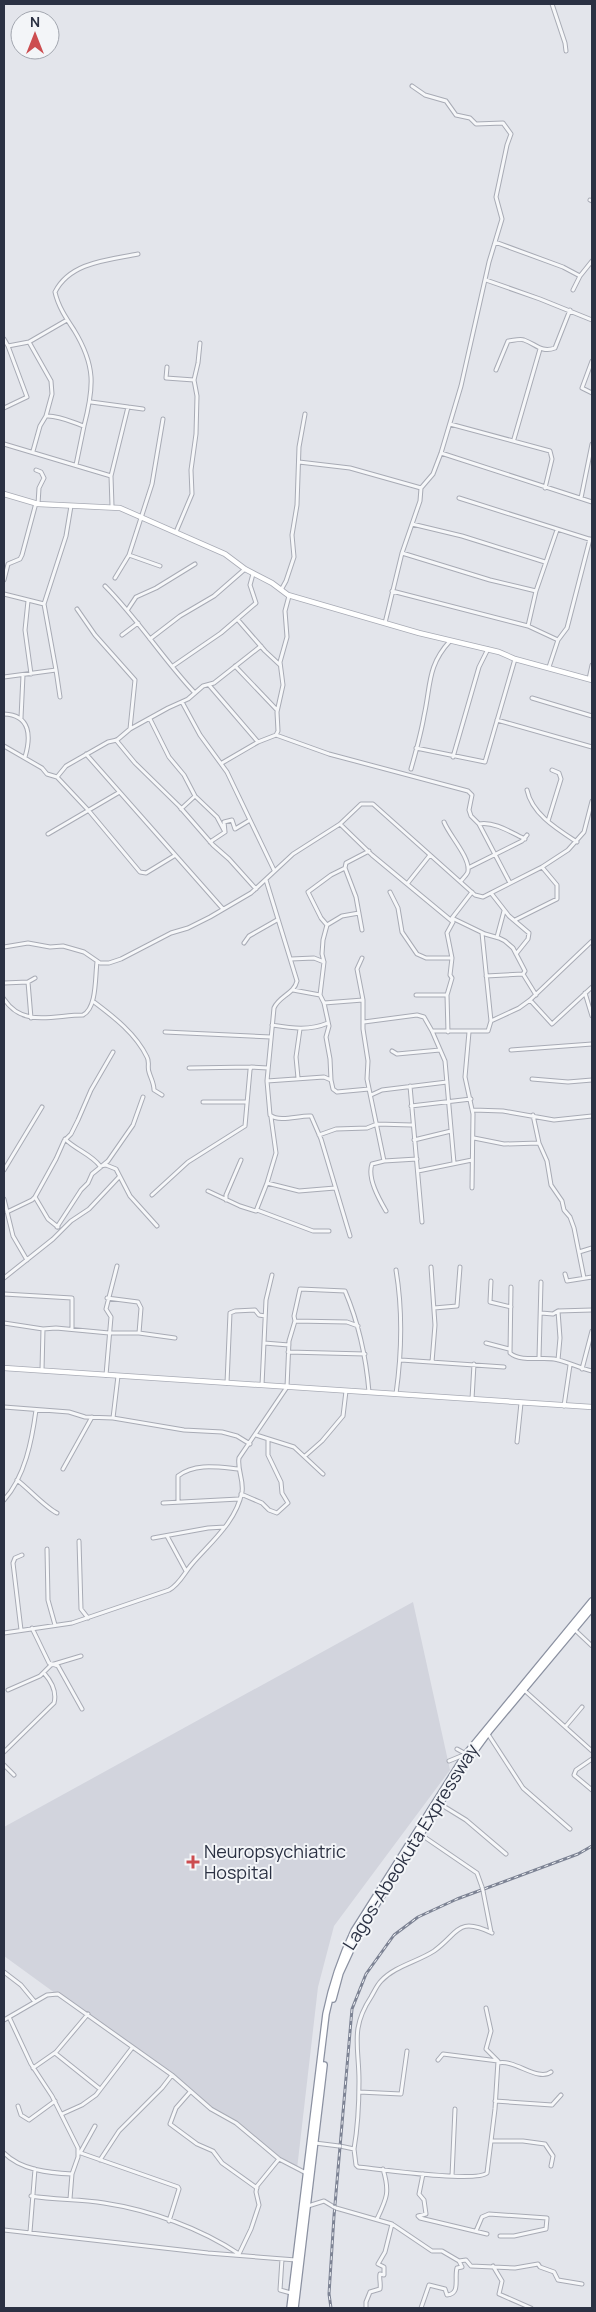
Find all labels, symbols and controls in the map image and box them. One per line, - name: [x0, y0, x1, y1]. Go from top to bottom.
- north arrow: [10, 10, 60, 60]
- text: N: [30, 12, 40, 31]
- street label: Lagos-Abeokuta Expressway: [337, 1738, 484, 1954]
- place label: Neuropsychiatric Hospital: [204, 1839, 346, 1884]
- marker: Neuropsychiatric Hospital: [186, 1855, 200, 1869]

